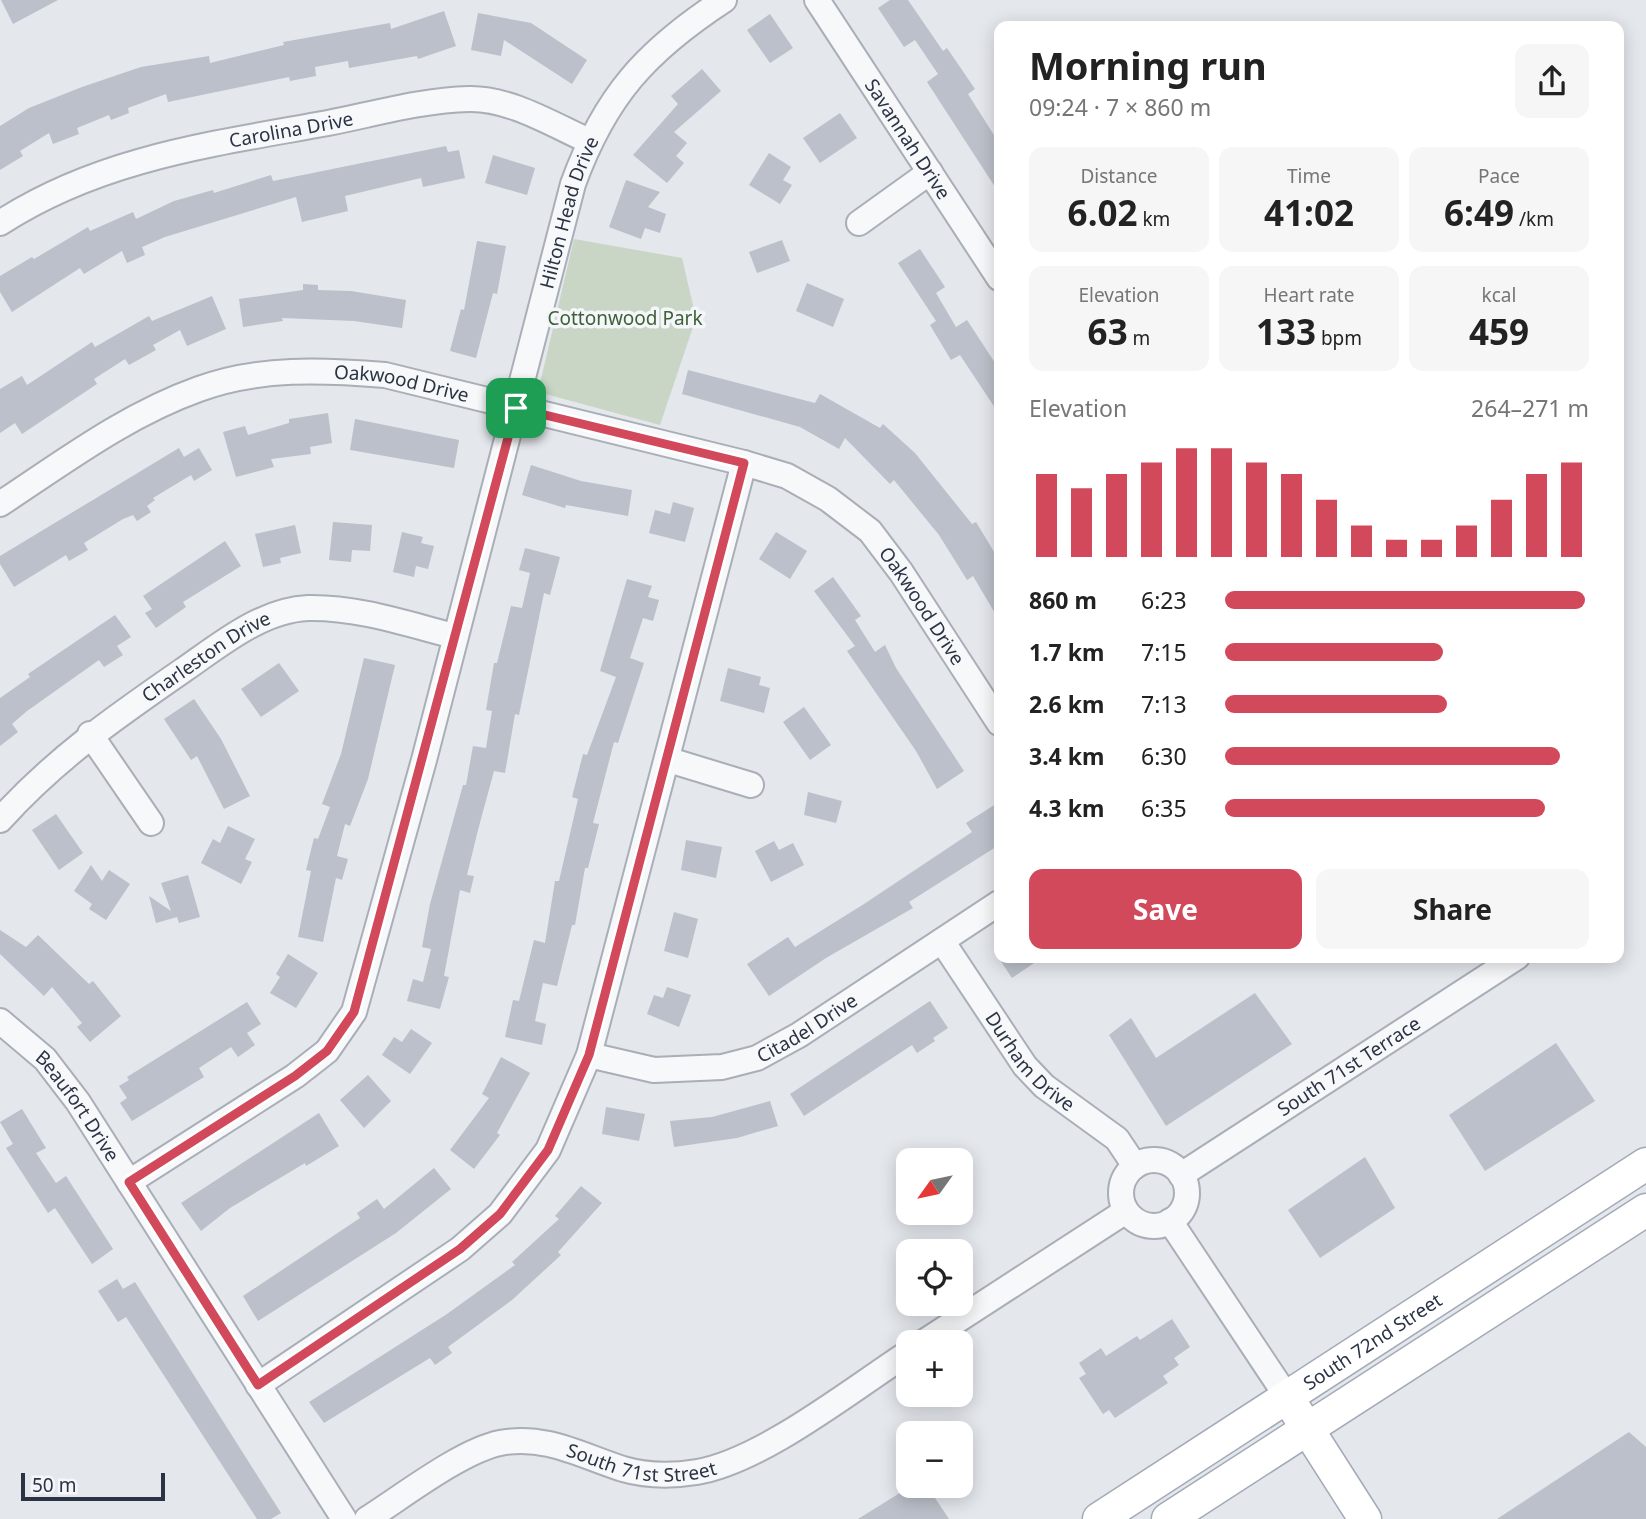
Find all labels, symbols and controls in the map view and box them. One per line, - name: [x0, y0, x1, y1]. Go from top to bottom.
- text: Morning run: [1029, 39, 1267, 91]
- button: share: [1515, 44, 1589, 118]
- street label: Savannah Drive: [859, 73, 957, 204]
- text: 09:24 · 7 × 860 m: [1029, 91, 1211, 123]
- street label: Carolina Drive: [227, 105, 355, 154]
- street label: Hilton Head Drive: [533, 132, 604, 291]
- text: Distance: [1081, 163, 1157, 189]
- text: Time: [1287, 163, 1331, 189]
- text: Pace: [1478, 163, 1520, 189]
- text: 6.02: [1068, 189, 1138, 236]
- text: 41:02: [1264, 189, 1354, 236]
- text: 6:49: [1444, 189, 1514, 236]
- text: km: [1138, 206, 1170, 232]
- text: /km: [1514, 206, 1554, 232]
- text: Elevation: [1078, 282, 1160, 308]
- text: Heart rate: [1264, 282, 1354, 308]
- text: kcal: [1482, 282, 1516, 308]
- park label: Cottonwood Park: [547, 305, 703, 331]
- text: 63: [1088, 308, 1128, 355]
- text: 133: [1256, 308, 1316, 355]
- text: 459: [1469, 308, 1529, 355]
- text: m: [1128, 325, 1150, 351]
- text: bpm: [1316, 325, 1362, 351]
- street label: Oakwood Drive: [333, 359, 472, 408]
- pin: [486, 378, 546, 438]
- icon: arrive: [497, 389, 535, 427]
- text: Elevation: [1029, 392, 1127, 424]
- text: 264–271 m: [1471, 392, 1589, 424]
- street label: Oakwood Drive: [873, 541, 971, 670]
- text: 860 m: [1029, 584, 1097, 616]
- text: 6:23: [1141, 584, 1187, 616]
- street label: Charleston Drive: [136, 605, 274, 708]
- text: 1.7 km: [1029, 636, 1104, 668]
- text: 7:15: [1141, 636, 1187, 668]
- text: 2.6 km: [1029, 688, 1104, 720]
- text: 7:13: [1141, 688, 1187, 720]
- text: 3.4 km: [1029, 740, 1104, 772]
- text: 6:30: [1141, 740, 1187, 772]
- text: 4.3 km: [1029, 792, 1104, 824]
- text: 6:35: [1141, 792, 1187, 824]
- button: Save: [1029, 869, 1302, 949]
- button: Share: [1316, 869, 1589, 949]
- street label: Citadel Drive: [752, 987, 862, 1069]
- street label: Durham Drive: [979, 1006, 1080, 1117]
- street label: South 71st Terrace: [1272, 1010, 1425, 1122]
- street label: Beaufort Drive: [30, 1044, 126, 1166]
- north arrow: [896, 1148, 973, 1225]
- map controls: [896, 1148, 973, 1498]
- button: locate: [896, 1239, 973, 1316]
- street label: South 72nd Street: [1298, 1287, 1447, 1396]
- button: +: [896, 1330, 973, 1407]
- button: −: [896, 1421, 973, 1498]
- street label: South 71st Street: [563, 1437, 720, 1488]
- scale bar: [21, 1470, 164, 1502]
- text: 50 m: [32, 1472, 76, 1498]

